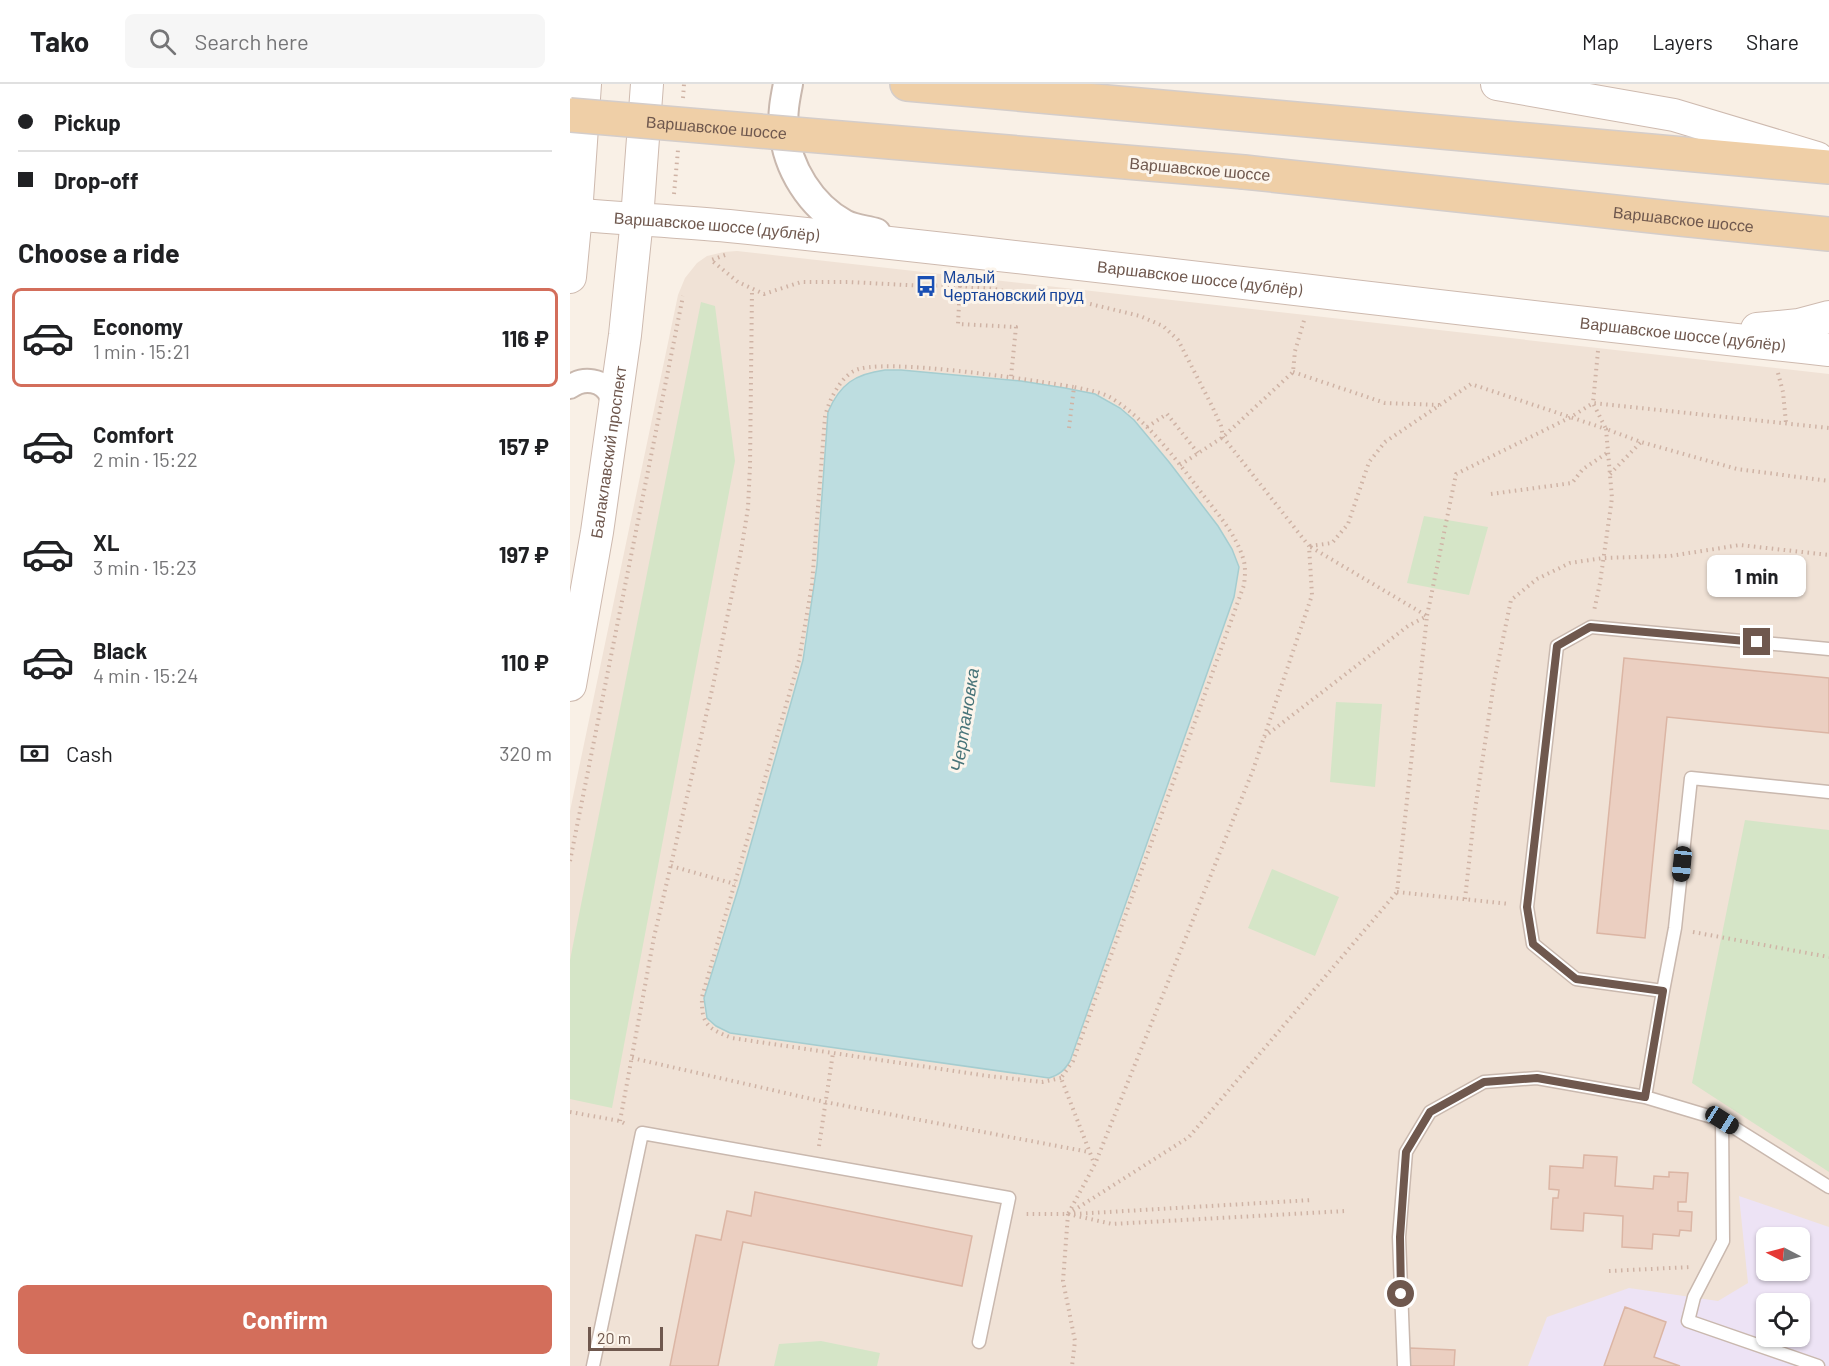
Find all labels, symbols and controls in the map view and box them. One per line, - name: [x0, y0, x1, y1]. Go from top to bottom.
- search box: [125, 14, 545, 68]
- text: Tako: [30, 24, 89, 58]
- icon: search: [146, 25, 179, 58]
- text: Search here: [194, 28, 309, 54]
- text: Map: [1582, 29, 1619, 54]
- text: Layers: [1652, 29, 1713, 54]
- text: Share: [1746, 29, 1799, 54]
- text: Pickup: [54, 109, 121, 135]
- street label: Варшавское шоссе: [645, 111, 788, 142]
- street label: Варшавское шоссе: [1129, 153, 1271, 184]
- text: Drop-off: [54, 167, 138, 193]
- street label: Варшавское шоссе: [1612, 202, 1755, 235]
- street label: Варшавское шоссе (дублёр): [613, 208, 821, 244]
- text: Choose a ride: [18, 236, 180, 268]
- street label: Варшавское шоссе (дублёр): [1096, 256, 1304, 299]
- place label: Малый Чертановский пруд: [943, 267, 1084, 304]
- bus stop icon: Малый Чертановский пруд: [914, 274, 938, 298]
- icon: car: [21, 311, 75, 365]
- street label: Варшавское шоссе (дублёр): [1579, 312, 1787, 354]
- text: Economy: [93, 313, 183, 339]
- text: 116 ₽: [502, 325, 549, 351]
- text: 1 min · 15:21: [93, 339, 190, 363]
- street label: Балаклавский проспект: [586, 364, 630, 540]
- icon: car: [21, 419, 75, 473]
- text: Comfort: [93, 421, 174, 447]
- text: 157 ₽: [499, 433, 549, 459]
- text: 2 min · 15:22: [93, 447, 198, 471]
- icon: car: [21, 527, 75, 581]
- text: XL: [93, 529, 119, 555]
- text: 197 ₽: [499, 541, 549, 567]
- text: 3 min · 15:23: [93, 555, 197, 579]
- callout: 1 min: [1708, 555, 1806, 597]
- text: 1 min: [1735, 564, 1778, 588]
- route end: [1743, 628, 1770, 655]
- icon: car: [21, 635, 75, 689]
- text: Black: [93, 637, 147, 663]
- text: 110 ₽: [501, 649, 549, 675]
- text: 4 min · 15:24: [93, 663, 198, 687]
- water label: Чертановка: [945, 666, 983, 773]
- icon: cash: [18, 737, 51, 770]
- text: Cash: [66, 740, 113, 766]
- text: 320 m: [499, 741, 552, 765]
- car: [1671, 845, 1693, 883]
- car: [1702, 1103, 1742, 1137]
- north arrow: [1756, 1227, 1810, 1281]
- map controls: [1756, 1227, 1810, 1347]
- route start: [1387, 1280, 1414, 1307]
- button: Confirm: [18, 1285, 552, 1354]
- button: locate: [1756, 1293, 1810, 1347]
- scale bar: [588, 1324, 663, 1352]
- text: 20 m: [597, 1328, 631, 1347]

